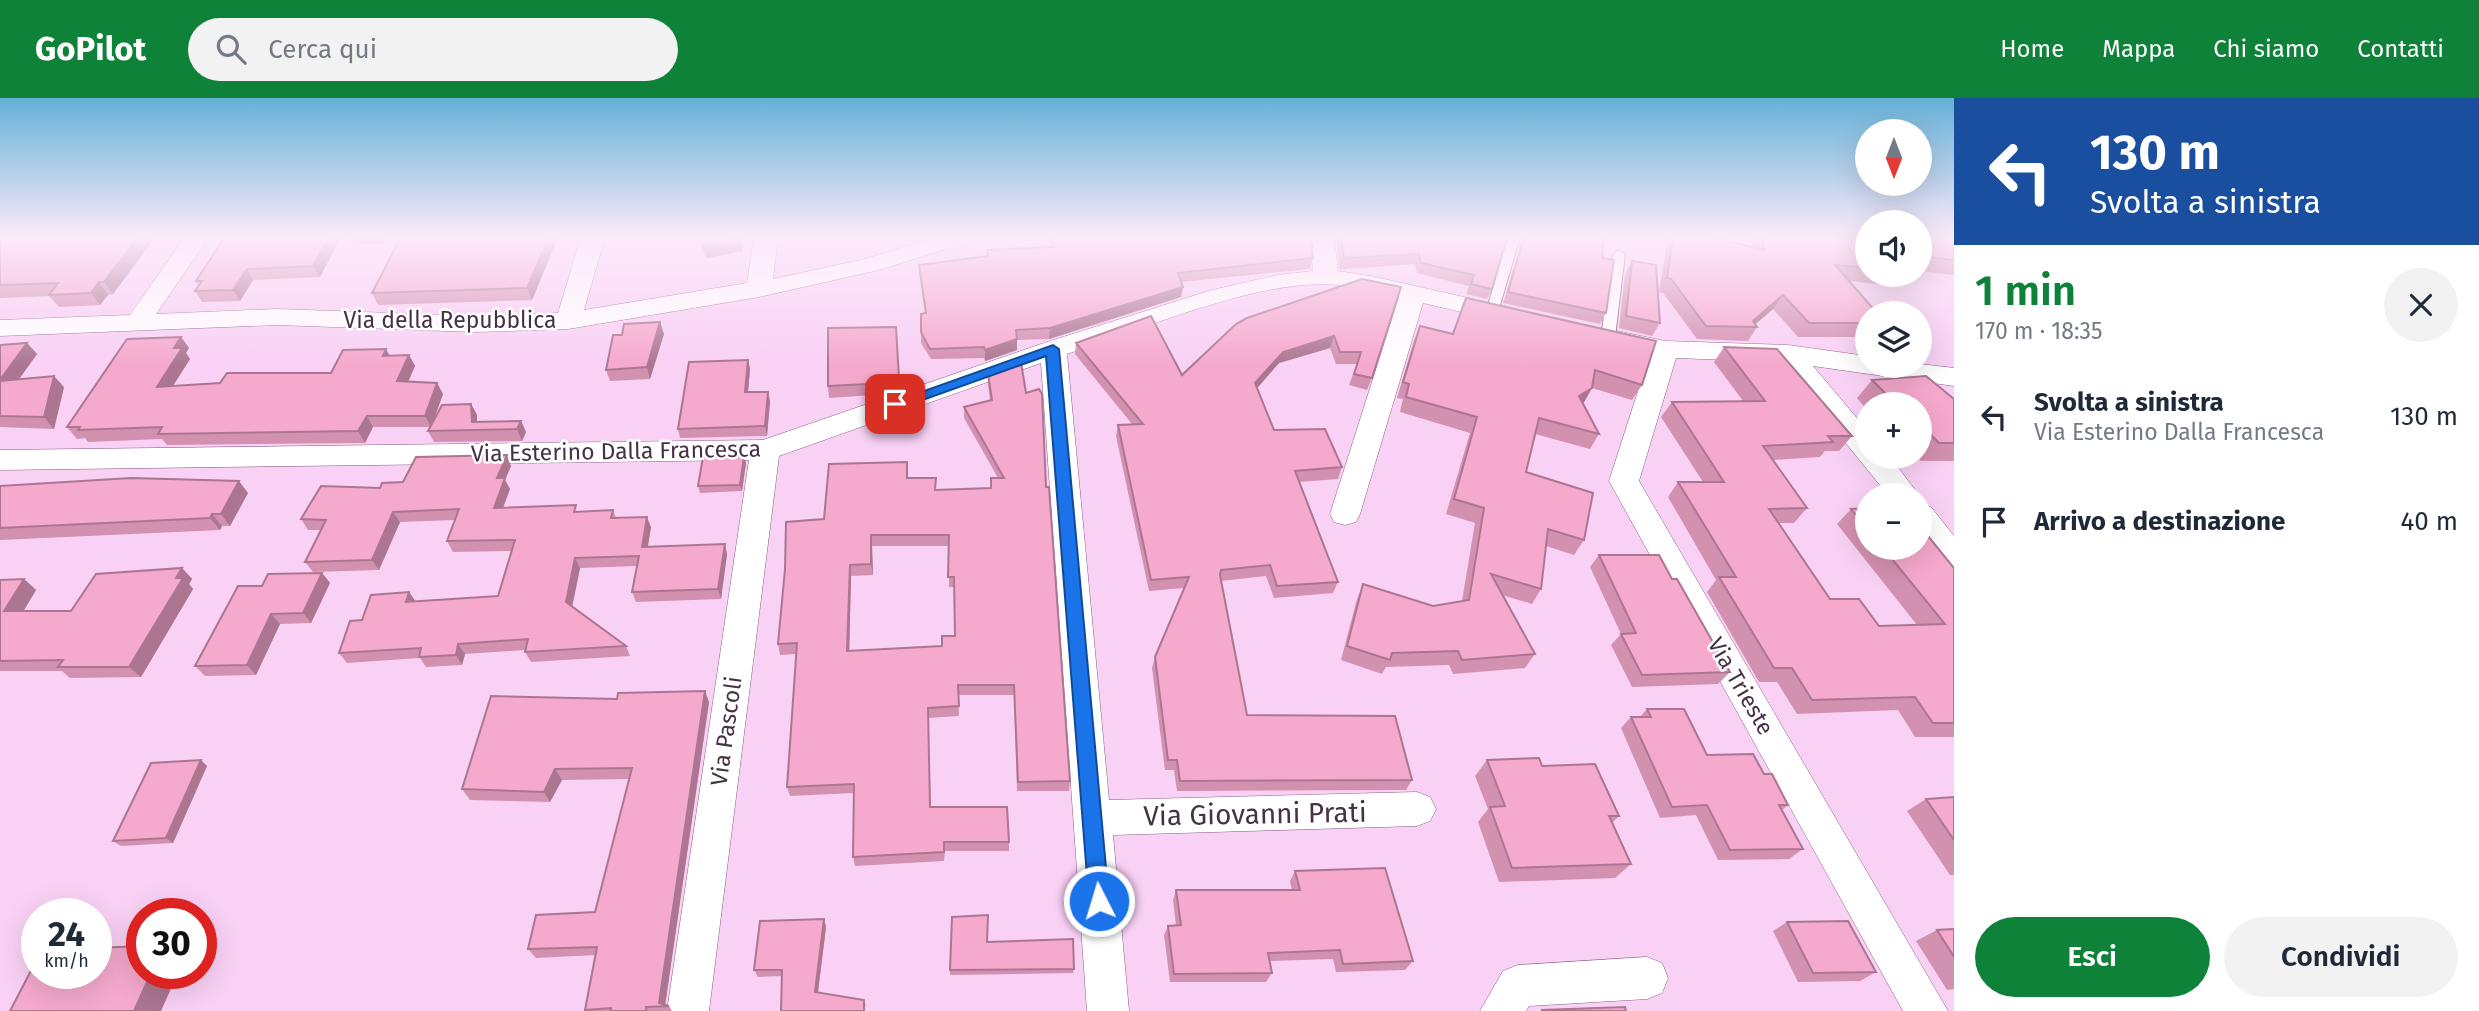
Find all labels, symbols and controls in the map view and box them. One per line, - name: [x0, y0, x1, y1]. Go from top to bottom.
- search box: [188, 18, 678, 81]
- text: GoPilot: [35, 29, 146, 69]
- icon: search: [212, 30, 250, 68]
- text: Cerca qui: [268, 34, 377, 65]
- text: Home: [2000, 35, 2064, 63]
- text: Mappa: [2102, 35, 2175, 63]
- text: Chi siamo: [2213, 35, 2319, 63]
- text: Contatti: [2357, 35, 2444, 63]
- north arrow: [1855, 119, 1932, 196]
- map controls: [1855, 119, 1932, 560]
- text: 130 m: [2090, 123, 2220, 182]
- icon: left: [1975, 126, 2066, 217]
- text: Svolta a sinistra: [2090, 183, 2321, 221]
- button: sound: [1855, 210, 1932, 287]
- text: 1 min: [1975, 266, 2076, 316]
- button: close: [2384, 268, 2458, 342]
- button: layers: [1855, 301, 1932, 378]
- street label: Via della Repubblica: [343, 306, 557, 334]
- text: 170 m · 18:35: [1975, 317, 2103, 345]
- pin: [865, 374, 925, 434]
- icon: arrive: [876, 385, 914, 423]
- text: Svolta a sinistra: [2034, 387, 2224, 418]
- button: +: [1855, 392, 1932, 469]
- icon: left: [1975, 398, 2013, 436]
- text: 130 m: [2390, 401, 2458, 432]
- text: Via Esterino Dalla Francesca: [2034, 418, 2324, 446]
- street label: Via Esterino Dalla Francesca: [471, 434, 761, 468]
- button: −: [1855, 483, 1932, 560]
- icon: arrive: [1975, 503, 2013, 541]
- text: Arrivo a destinazione: [2034, 506, 2285, 537]
- text: 40 m: [2400, 506, 2458, 537]
- street label: Via Trieste: [1702, 632, 1780, 740]
- street label: Via Pascoli: [704, 674, 748, 788]
- street label: Via Giovanni Prati: [1143, 796, 1367, 832]
- position arrow: [1062, 864, 1136, 938]
- speed limit sign: 30: [126, 898, 217, 989]
- text: 24: [48, 913, 85, 955]
- button: Esci: [1975, 917, 2210, 997]
- button: Condividi: [2224, 917, 2458, 997]
- text: km/h: [44, 950, 89, 972]

